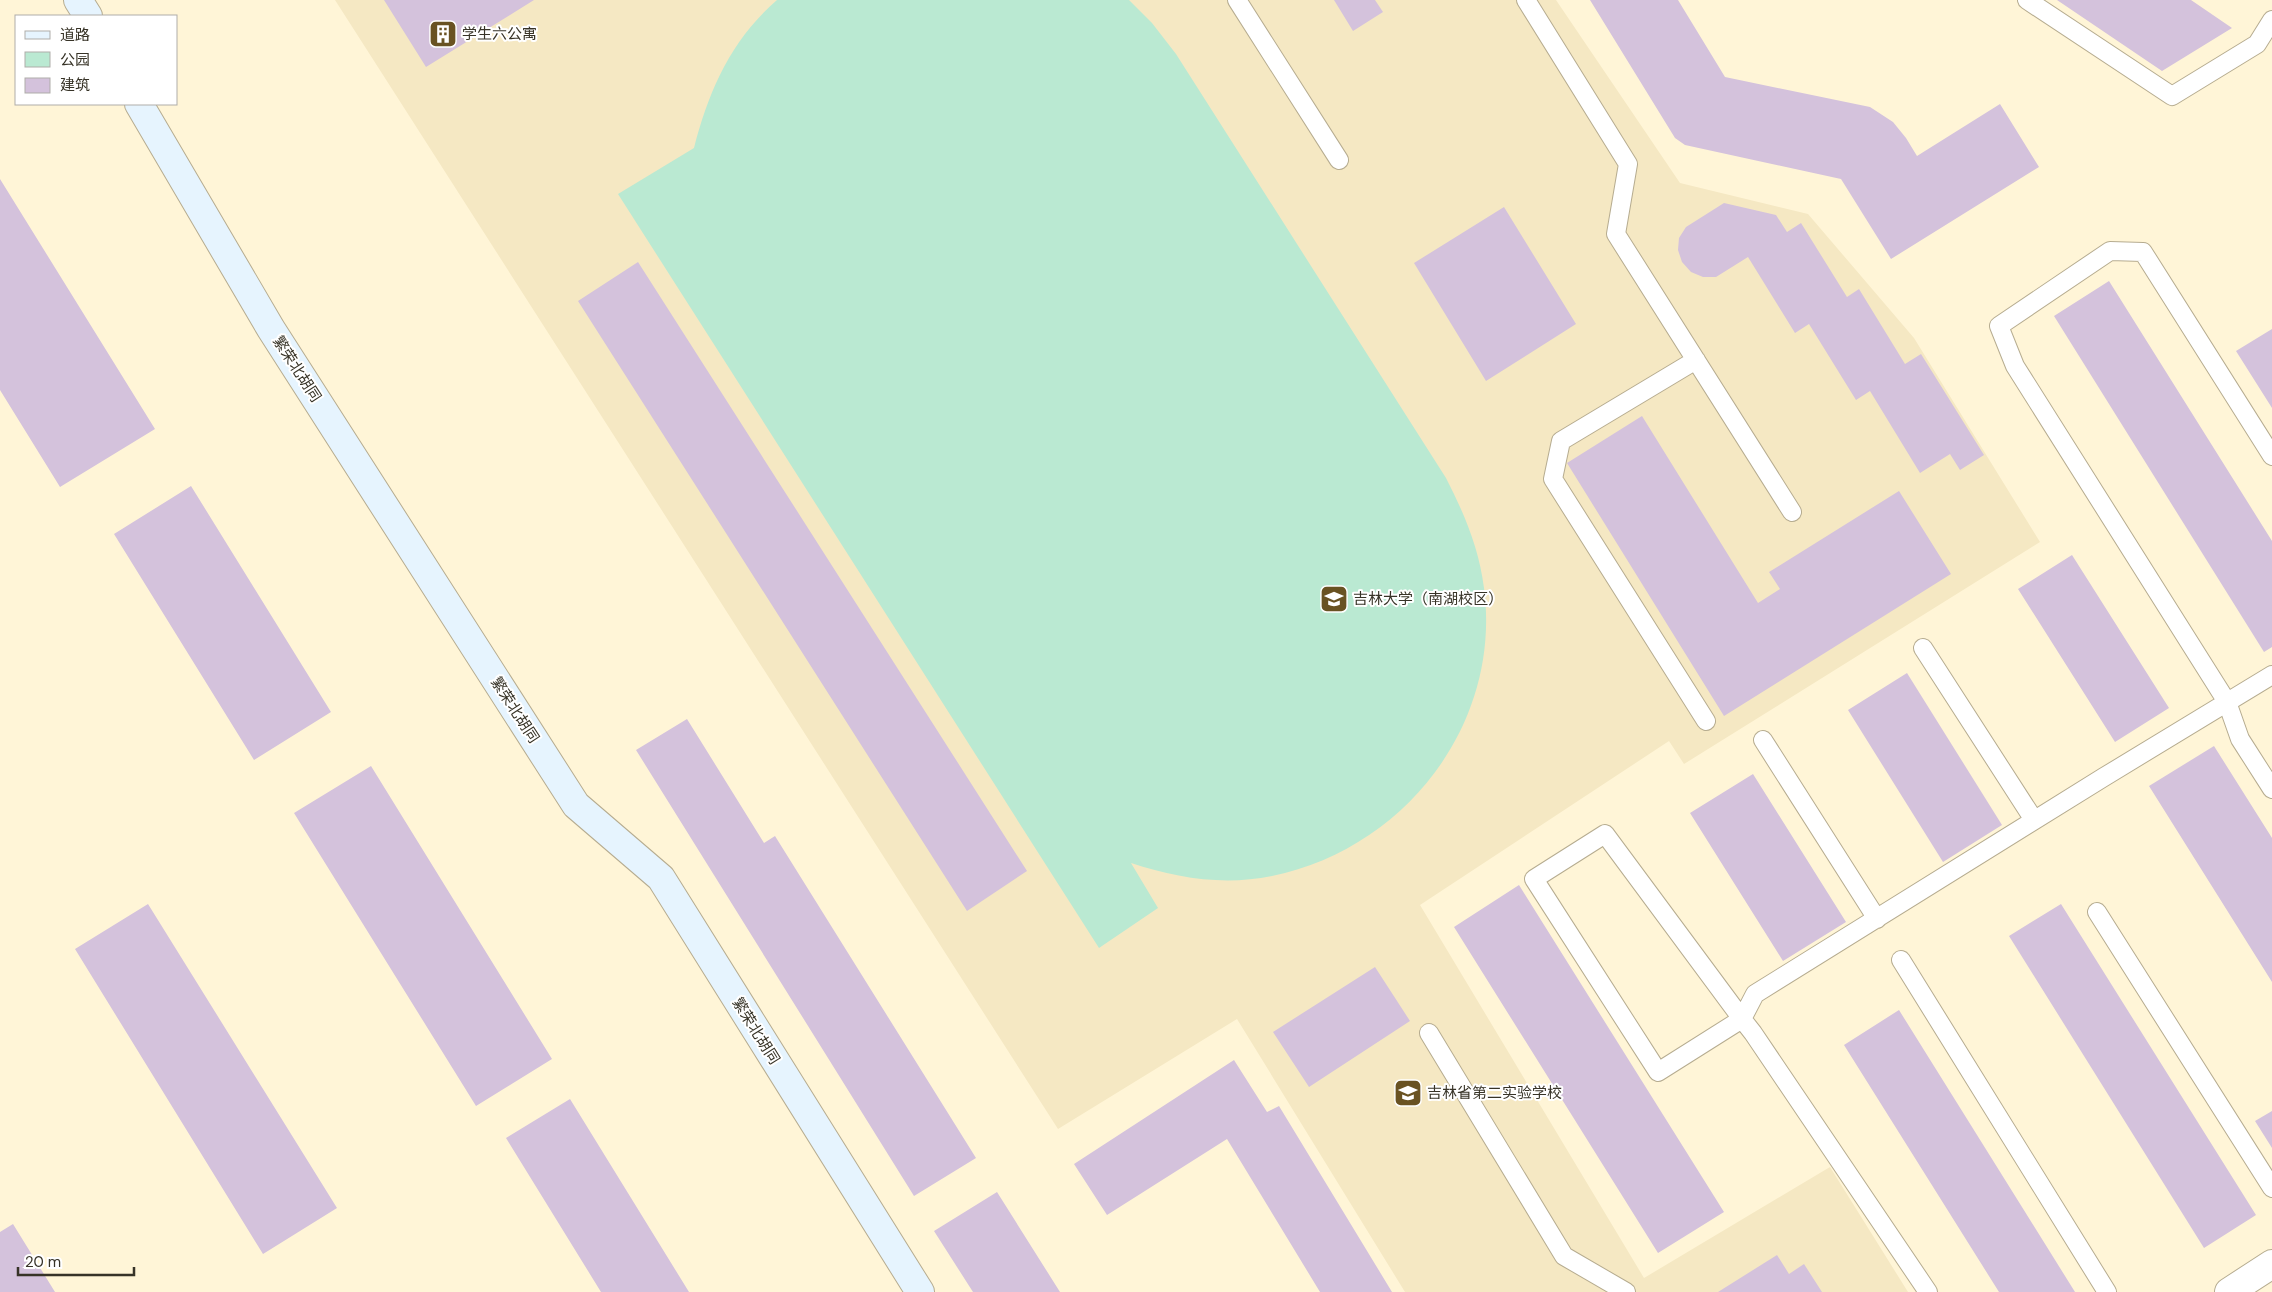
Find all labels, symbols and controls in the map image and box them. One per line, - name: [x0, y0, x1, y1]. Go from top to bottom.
- legend: [15, 15, 178, 105]
- building icon: 学生六公寓: [428, 19, 458, 49]
- place label: 学生六公寓: [462, 24, 537, 44]
- text: 道路: [60, 25, 90, 45]
- text: 公园: [60, 50, 90, 70]
- text: 建筑: [60, 75, 90, 95]
- street label: 繁荣北胡同: [268, 332, 326, 406]
- school or university icon: 吉林大学（南湖校区）: [1319, 584, 1349, 614]
- place label: 吉林大学（南湖校区）: [1353, 589, 1503, 609]
- street label: 繁荣北胡同: [486, 673, 544, 747]
- street label: 繁荣北胡同: [728, 994, 784, 1068]
- school or university icon: 吉林省第二实验学校: [1393, 1078, 1423, 1108]
- place label: 吉林省第二实验学校: [1427, 1083, 1562, 1103]
- scale bar: [18, 1244, 134, 1276]
- text: 20 m: [25, 1252, 61, 1272]

